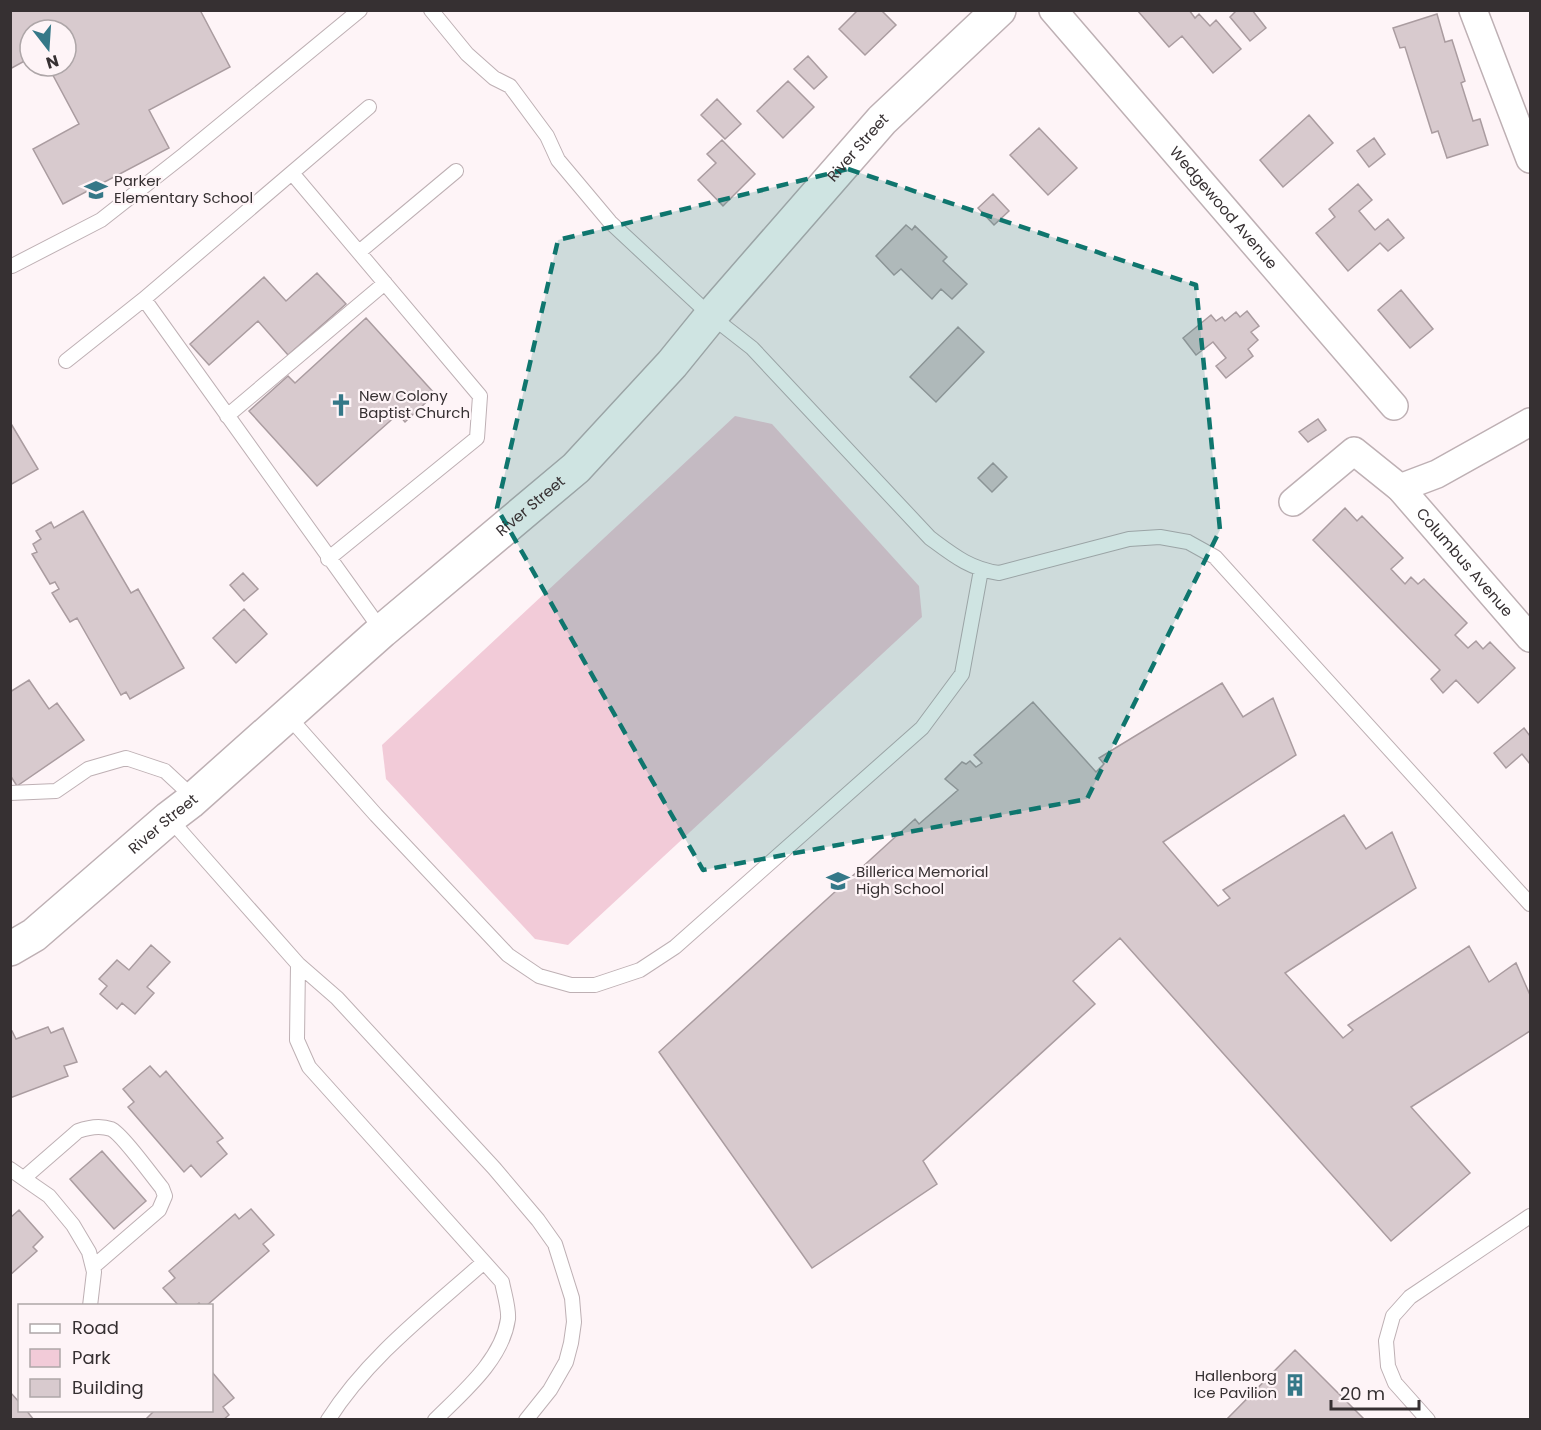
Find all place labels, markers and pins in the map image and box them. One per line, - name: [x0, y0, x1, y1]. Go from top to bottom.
- place label: Parker Elementary School: [114, 170, 253, 208]
- school or university icon: Parker Elementary School: [83, 177, 109, 203]
- place label: New Colony Baptist Church: [359, 385, 470, 423]
- church icon: New Colony Baptist Church: [328, 392, 354, 418]
- place label: Billerica Memorial High School: [856, 861, 988, 899]
- school or university icon: Billerica Memorial High School: [825, 868, 851, 894]
- place label: Hallenborg Ice Pavilion: [1193, 1365, 1277, 1403]
- building icon: Hallenborg Ice Pavilion: [1282, 1372, 1308, 1398]

